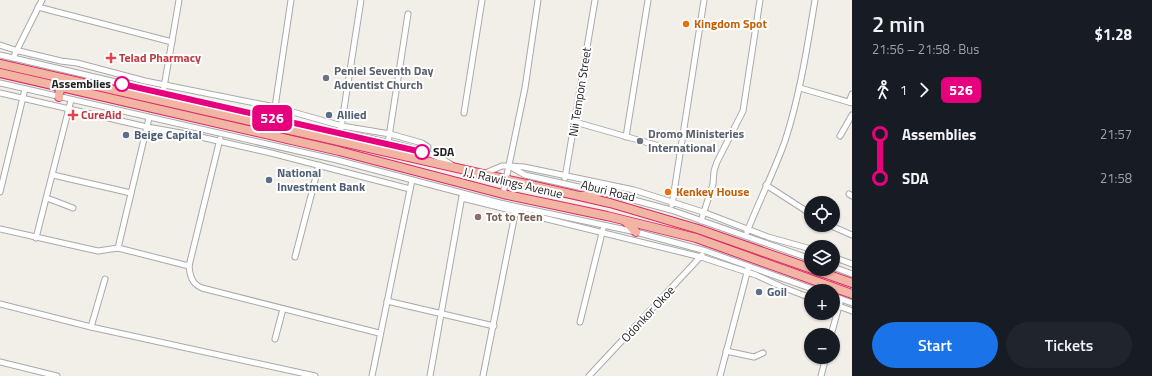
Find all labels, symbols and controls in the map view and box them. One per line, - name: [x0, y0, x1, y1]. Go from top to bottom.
- text: 2 min: [872, 7, 925, 41]
- place label: Kingdom Spot: [694, 14, 767, 33]
- marker: Kingdom Spot: [681, 19, 691, 29]
- text: $1.28: [1095, 23, 1132, 46]
- text: 21:56 – 21:58 · Bus: [872, 39, 979, 59]
- street label: Nii Tempon Street: [563, 45, 596, 138]
- place label: Telad Pharmacy: [119, 48, 201, 67]
- marker: Telad Pharmacy: [106, 53, 116, 63]
- place label: Peniel Seventh Day Adventist Church: [334, 61, 434, 94]
- marker: Peniel Seventh Day Adventist Church: [321, 73, 331, 83]
- place label: Assemblies: [52, 74, 111, 93]
- marker: Assemblies: [114, 76, 130, 92]
- icon: walk: [872, 79, 894, 101]
- icon: forward: [913, 79, 935, 101]
- text: 526: [949, 79, 973, 100]
- text: 1: [900, 80, 907, 100]
- place label: CureAid: [81, 105, 122, 124]
- line badge: 526: [249, 105, 295, 131]
- place label: Allied: [337, 105, 367, 124]
- text: 526: [260, 107, 284, 128]
- marker: CureAid: [68, 110, 78, 120]
- marker: Allied: [324, 110, 334, 120]
- text: Assemblies: [902, 123, 976, 146]
- place label: Dromo Ministeries International: [648, 124, 745, 157]
- text: 21:57: [1100, 124, 1132, 144]
- place label: Beige Capital: [134, 125, 202, 144]
- marker: Beige Capital: [121, 130, 131, 140]
- marker: Dromo Ministeries International: [635, 136, 645, 146]
- place label: SDA: [433, 142, 455, 161]
- marker: SDA: [414, 144, 430, 160]
- street label: J.J. Rawlings Avenue: [462, 162, 564, 203]
- place label: National Investment Bank: [277, 163, 366, 196]
- text: SDA: [902, 167, 929, 190]
- text: 21:58: [1100, 168, 1132, 188]
- marker: National Investment Bank: [264, 175, 274, 185]
- street label: Aburi Road: [579, 175, 637, 206]
- place label: Kenkey House: [676, 182, 749, 201]
- marker: Kenkey House: [663, 187, 673, 197]
- map controls: [804, 196, 840, 364]
- button: locate: [804, 196, 840, 232]
- place label: Tot to Teen: [486, 207, 543, 226]
- marker: Tot to Teen: [473, 212, 483, 222]
- button: layers: [804, 240, 840, 276]
- street label: Odonkor Okoe: [616, 281, 679, 346]
- place label: Goil: [767, 282, 787, 301]
- button: +: [804, 284, 840, 320]
- marker: Goil: [754, 287, 764, 297]
- button: Start: [872, 322, 998, 368]
- button: Tickets: [1006, 322, 1132, 368]
- button: −: [804, 328, 840, 364]

